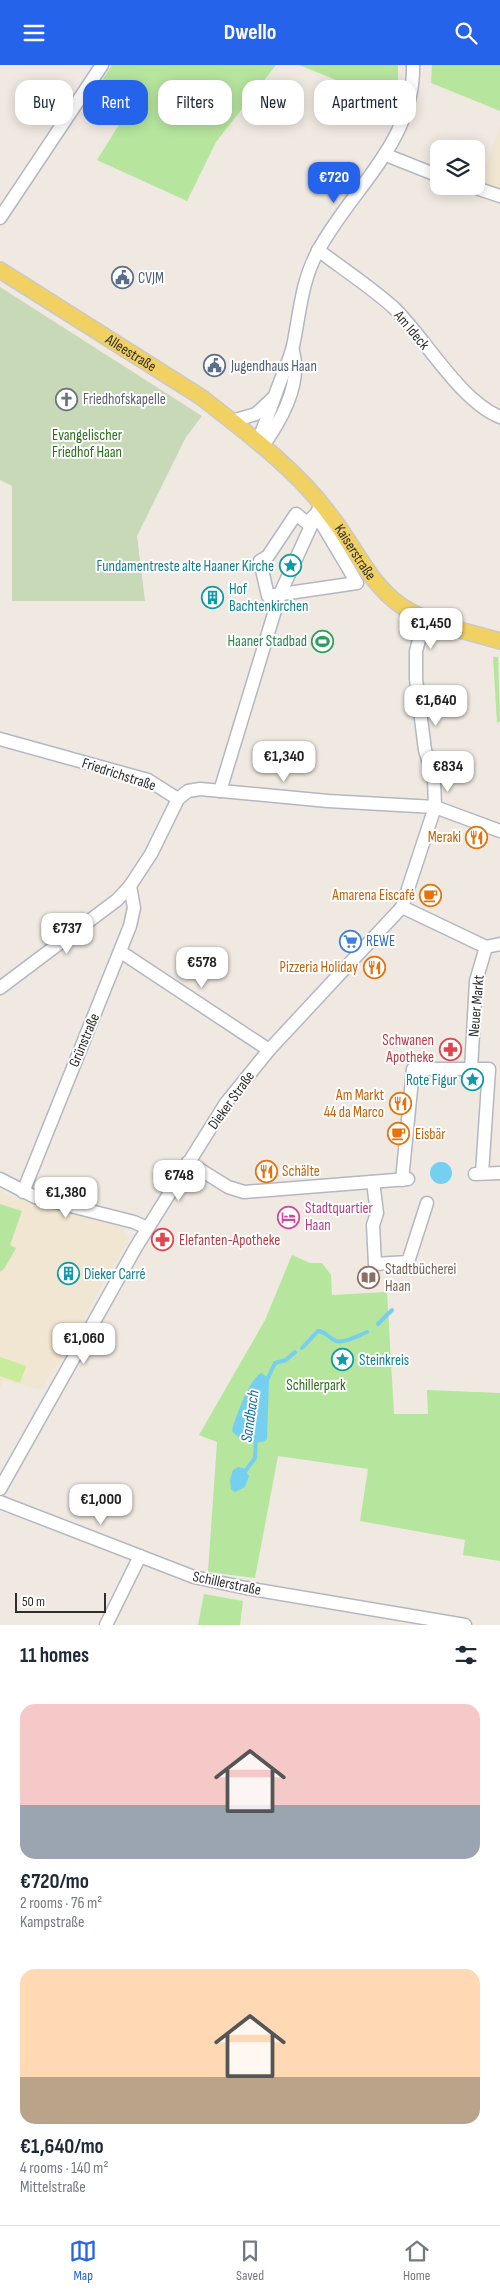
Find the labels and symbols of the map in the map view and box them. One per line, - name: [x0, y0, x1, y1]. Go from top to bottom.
- pin: €720: [304, 161, 364, 204]
- public building icon: CVJM: [110, 266, 134, 290]
- place label: CVJM: [138, 269, 164, 288]
- street label: Am Ideck: [389, 306, 434, 354]
- street label: Alleestraße: [101, 330, 160, 376]
- public building icon: Jugendhaus Haan: [203, 354, 227, 378]
- place label: Jugendhaus Haan: [230, 357, 317, 376]
- church icon: Friedhofskapelle: [55, 387, 79, 411]
- place label: Friedhofskapelle: [83, 390, 166, 409]
- park label: Evangelischer Friedhof Haan: [52, 426, 123, 462]
- street label: Kaiserstraße: [330, 521, 380, 584]
- place icon: Fundamentreste alte Haaner Kirche: [278, 554, 302, 578]
- place label: Fundamentreste alte Haaner Kirche: [97, 557, 274, 576]
- place label: Hof Bachtenkirchen: [229, 580, 308, 616]
- building icon: Hof Bachtenkirchen: [201, 586, 225, 610]
- pin: €1,450: [390, 607, 472, 650]
- sports icon: Haaner Stadbad: [311, 629, 335, 653]
- place label: Haaner Stadbad: [227, 632, 307, 651]
- pin: €1,640: [395, 685, 477, 727]
- pin: €1,340: [243, 741, 325, 783]
- pin: €834: [418, 751, 478, 793]
- street label: Friedrichstraße: [79, 754, 158, 795]
- restaurant icon: Meraki: [465, 825, 489, 849]
- place label: Meraki: [428, 828, 461, 847]
- cafe icon: Amarena Eiscafé: [419, 883, 443, 907]
- place label: Amarena Eiscafé: [331, 886, 415, 905]
- pin: €737: [37, 913, 97, 955]
- supermarket icon: REWE: [338, 929, 362, 953]
- place label: REWE: [366, 932, 395, 951]
- pin: €578: [172, 947, 232, 989]
- restaurant icon: Pizzeria Holiday: [362, 955, 386, 979]
- place label: Pizzeria Holiday: [280, 958, 358, 977]
- street label: Neuer Markt: [464, 974, 489, 1038]
- street label: Grünstraße: [65, 1010, 104, 1070]
- place label: Schwanen Apotheke: [382, 1031, 434, 1067]
- pharmacy icon: Schwanen Apotheke: [438, 1037, 462, 1061]
- street label: Dieker Straße: [204, 1067, 259, 1133]
- place icon: Rote Figur: [461, 1068, 485, 1092]
- place label: Rote Figur: [406, 1071, 458, 1090]
- place label: Am Markt 44 da Marco: [324, 1086, 384, 1122]
- restaurant icon: Am Markt 44 da Marco: [388, 1092, 412, 1116]
- cafe icon: Eisbär: [387, 1122, 411, 1146]
- place label: Eisbär: [415, 1125, 446, 1144]
- pin: €748: [149, 1159, 209, 1202]
- restaurant icon: Schälte: [254, 1159, 278, 1183]
- place label: Schälte: [282, 1162, 320, 1181]
- pin: €1,380: [25, 1177, 107, 1219]
- place label: Stadtquartier Haan: [305, 1199, 374, 1235]
- hotel icon: Stadtquartier Haan: [277, 1205, 301, 1229]
- pharmacy icon: Elefanten-Apotheke: [151, 1228, 175, 1252]
- place label: Elefanten-Apotheke: [179, 1231, 280, 1250]
- place label: Stadtbücherei Haan: [385, 1260, 457, 1296]
- building icon: Dieker Carré: [56, 1262, 80, 1286]
- place label: Dieker Carré: [84, 1265, 146, 1284]
- library icon: Stadtbücherei Haan: [357, 1266, 381, 1290]
- pin: €1,060: [43, 1323, 125, 1365]
- place icon: Steinkreis: [331, 1348, 355, 1372]
- place label: Steinkreis: [359, 1351, 409, 1370]
- park label: Schillerpark: [286, 1376, 346, 1395]
- water label: Sandbach: [237, 1389, 264, 1443]
- pin: €1,000: [60, 1483, 142, 1526]
- street label: Schillerstraße: [191, 1567, 263, 1600]
- scale bar: [15, 1590, 106, 1613]

